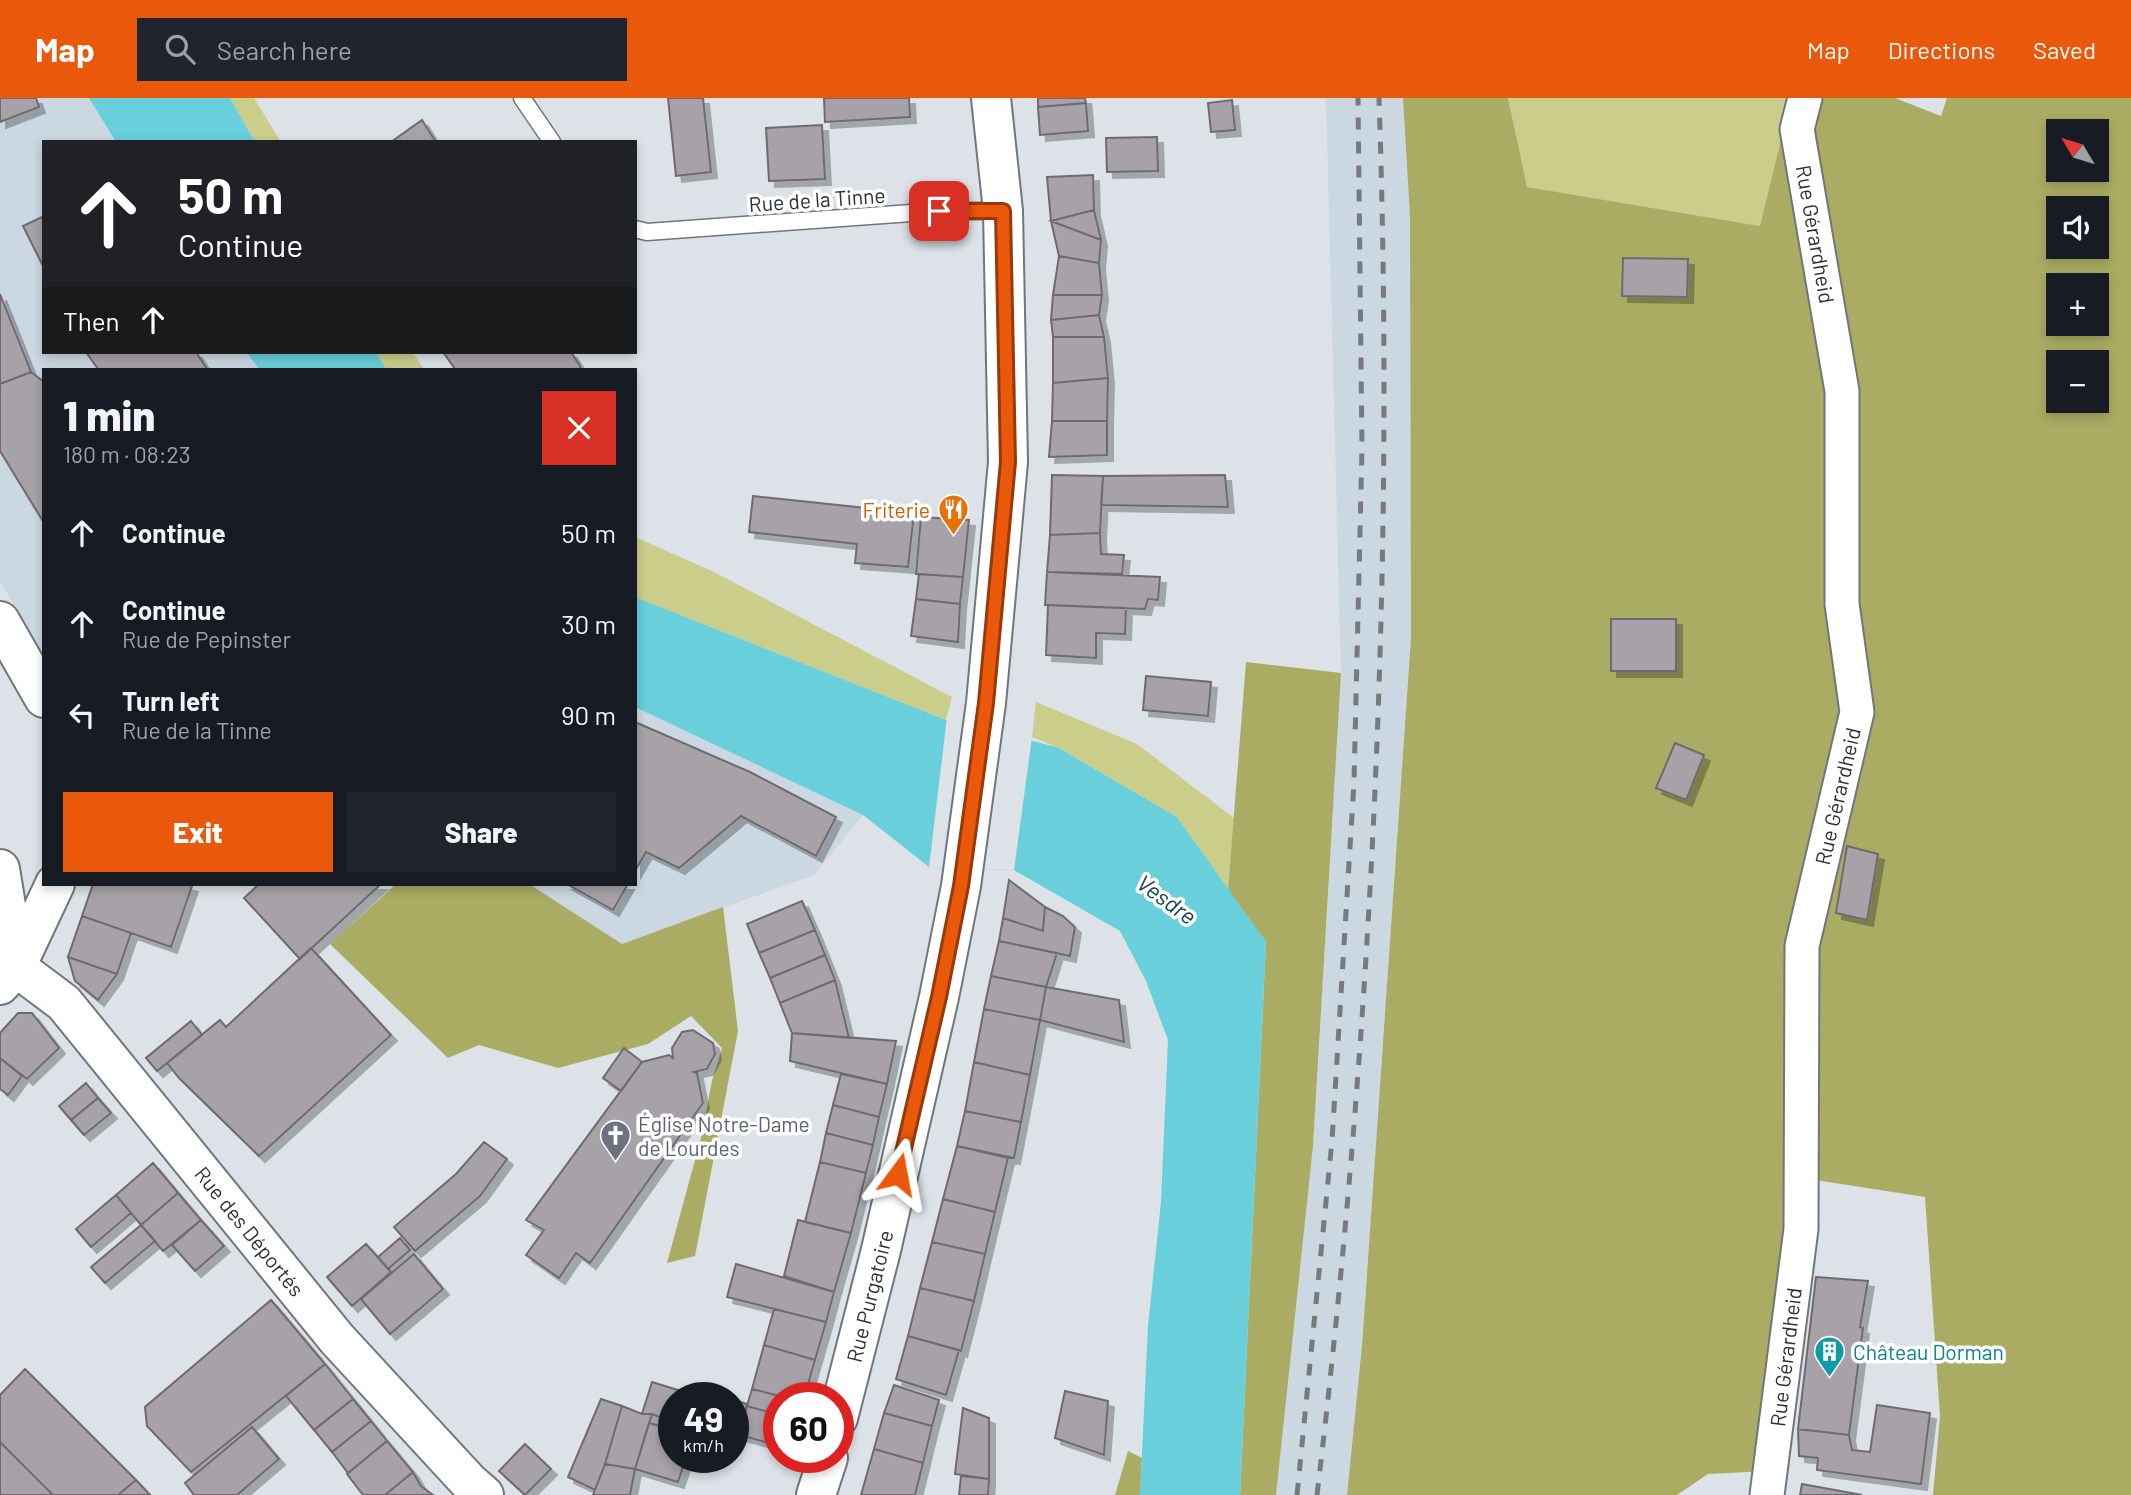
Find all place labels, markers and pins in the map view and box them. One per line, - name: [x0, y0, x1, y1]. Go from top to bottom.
- pin: [909, 181, 969, 241]
- restaurant icon: Friterie: [936, 492, 970, 536]
- place label: Friterie: [863, 497, 930, 522]
- place label: Église Notre-Dame de Lourdes: [638, 1111, 810, 1160]
- church icon: Église Notre-Dame de Lourdes: [598, 1118, 632, 1162]
- building icon: Château Dorman: [1813, 1334, 1847, 1378]
- place label: Château Dorman: [1853, 1339, 2004, 1364]

